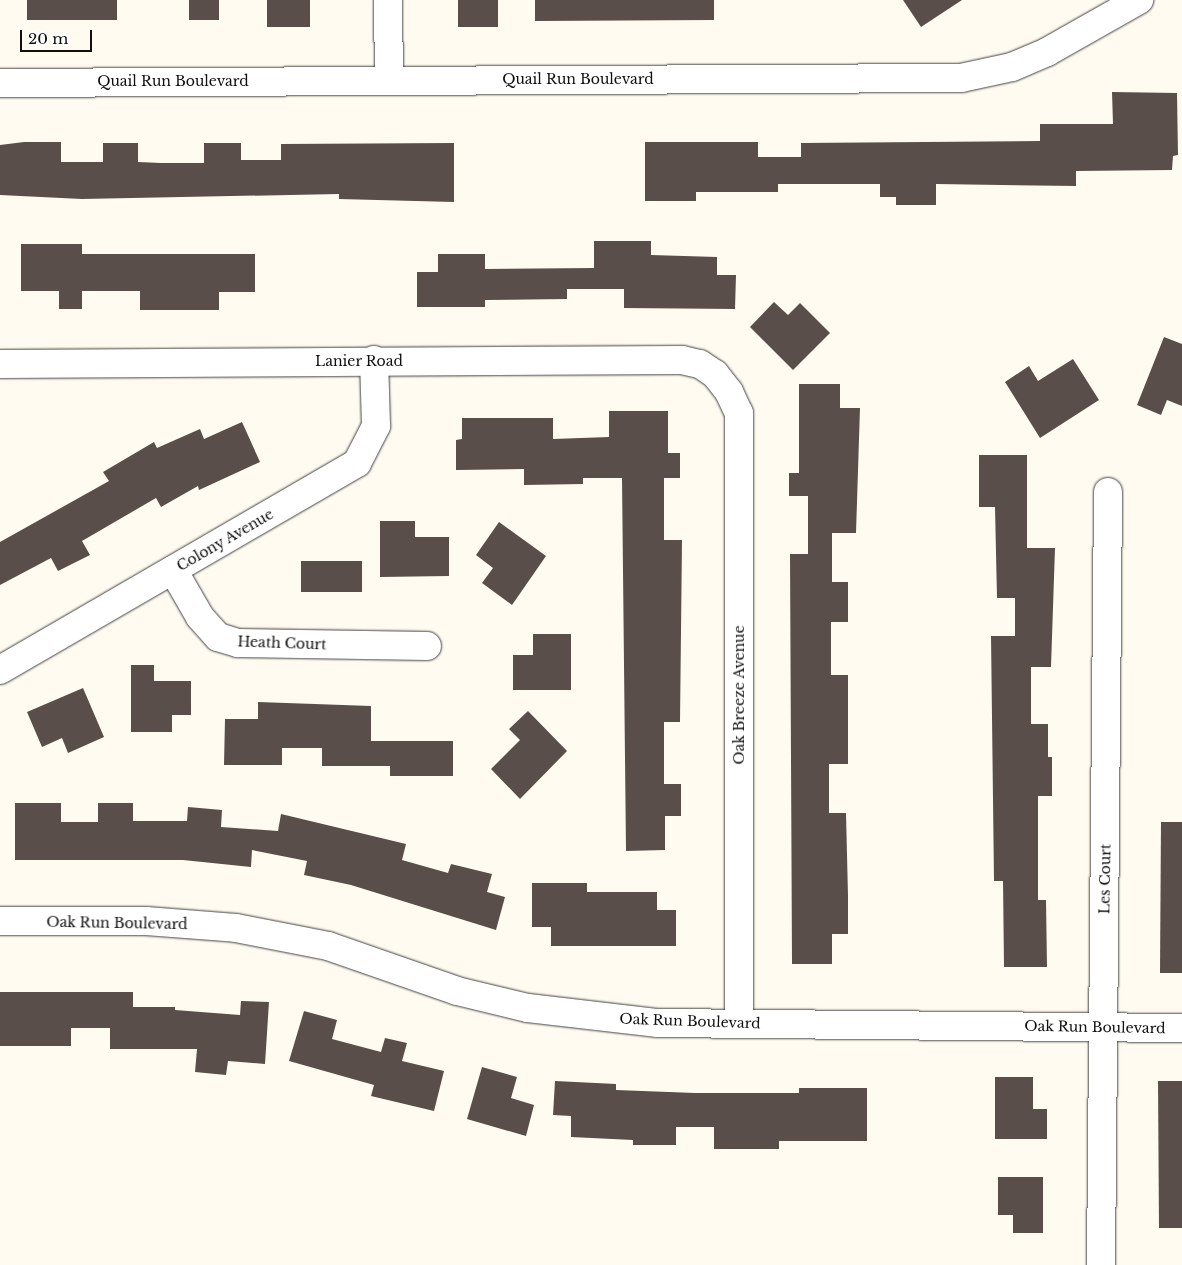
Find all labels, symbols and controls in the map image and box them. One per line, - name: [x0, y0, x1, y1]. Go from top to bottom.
- scale bar: [22, 20, 95, 52]
- text: 20 m: [28, 29, 68, 48]
- street label: Quail Run Boulevard: [502, 71, 654, 87]
- street label: Quail Run Boulevard: [97, 73, 249, 89]
- street label: Lanier Road: [315, 353, 403, 369]
- street label: Colony Avenue: [173, 505, 277, 575]
- street label: Oak Breeze Avenue: [731, 625, 747, 765]
- street label: Heath Court: [237, 633, 327, 653]
- street label: Les Court: [1096, 844, 1114, 914]
- street label: Oak Run Boulevard: [46, 913, 188, 933]
- street label: Oak Run Boulevard: [619, 1010, 761, 1032]
- street label: Oak Run Boulevard: [1024, 1017, 1166, 1037]

